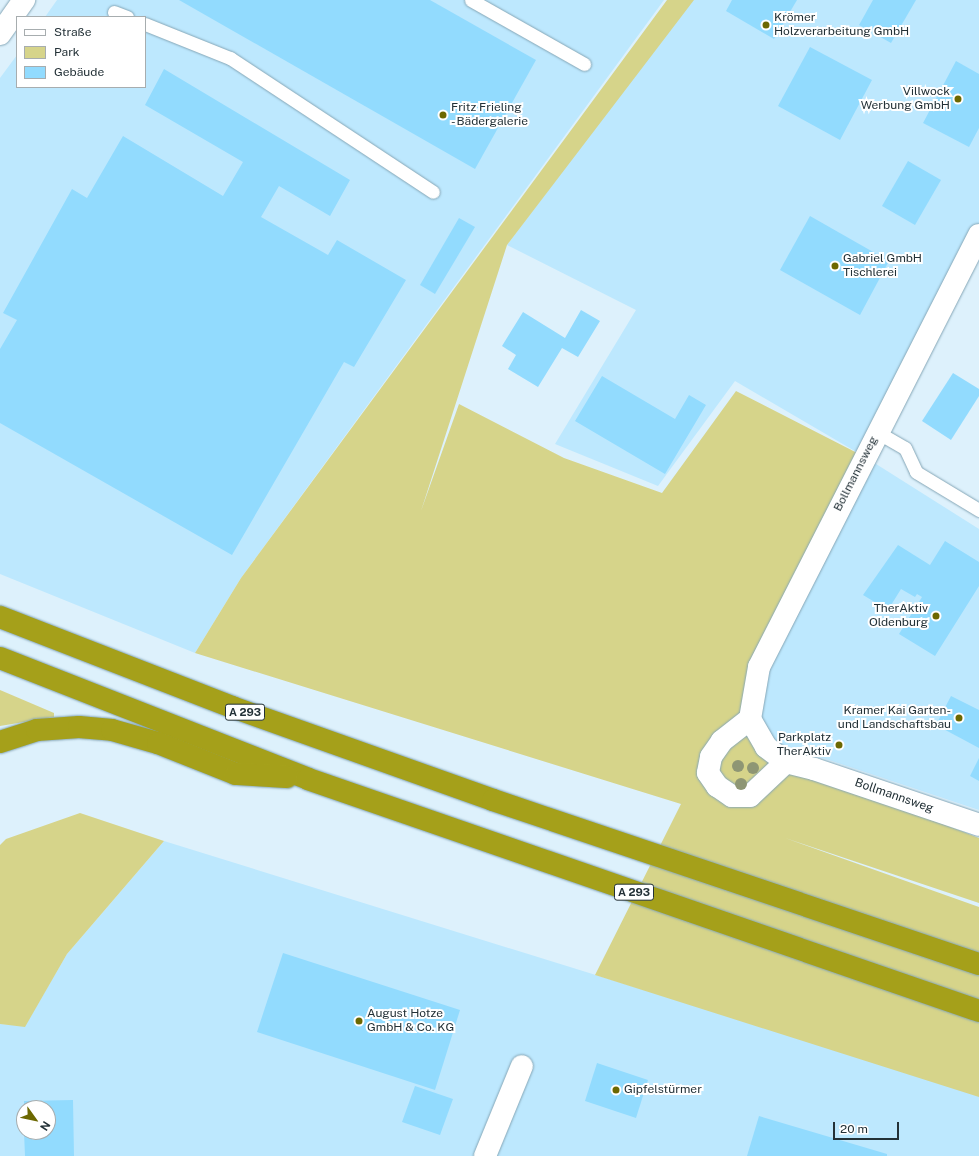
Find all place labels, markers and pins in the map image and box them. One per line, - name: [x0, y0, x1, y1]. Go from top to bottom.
- place label: Krömer Holzverarbeitung GmbH: [774, 11, 909, 39]
- marker: Krömer Holzverarbeitung GmbH: [761, 20, 771, 30]
- place label: Villwock Werbung GmbH: [861, 85, 950, 113]
- marker: Villwock Werbung GmbH: [953, 94, 963, 104]
- place label: Fritz Frieling - Bädergalerie: [451, 101, 530, 129]
- marker: Fritz Frieling - Bädergalerie: [438, 110, 448, 120]
- place label: Gabriel GmbH Tischlerei: [843, 252, 922, 280]
- marker: Gabriel GmbH Tischlerei: [830, 261, 840, 271]
- place label: TherAktiv Oldenburg: [869, 602, 928, 630]
- marker: TherAktiv Oldenburg: [931, 611, 941, 621]
- place label: Kramer Kai Garten- und Landschaftsbau: [838, 704, 951, 732]
- marker: Kramer Kai Garten- und Landschaftsbau: [954, 713, 964, 723]
- place label: Parkplatz TherAktiv: [777, 731, 831, 759]
- marker: Parkplatz TherAktiv: [834, 740, 844, 750]
- place label: August Hotze GmbH & Co. KG: [367, 1007, 454, 1035]
- marker: August Hotze GmbH & Co. KG: [354, 1016, 364, 1026]
- place label: Gipfelstürmer: [624, 1083, 702, 1097]
- marker: Gipfelstürmer: [611, 1085, 621, 1095]

